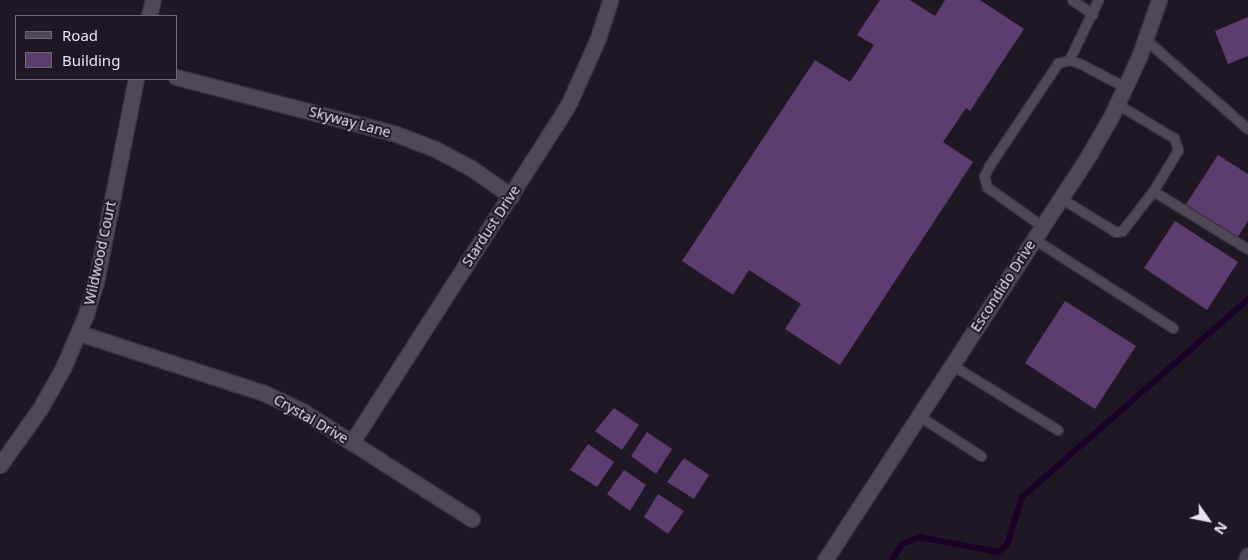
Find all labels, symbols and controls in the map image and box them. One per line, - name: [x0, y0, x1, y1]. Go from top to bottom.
- legend: [15, 15, 178, 80]
- text: Road: [62, 25, 98, 45]
- text: Building: [62, 50, 120, 70]
- street label: Skyway Lane: [307, 103, 393, 141]
- street label: Stardust Drive: [459, 182, 523, 270]
- street label: Wildwood Court: [81, 199, 119, 307]
- street label: Escondido Drive: [967, 237, 1039, 335]
- street label: Crystal Drive: [271, 391, 351, 447]
- north arrow: [1183, 495, 1233, 545]
- text: N: [1210, 518, 1232, 538]

